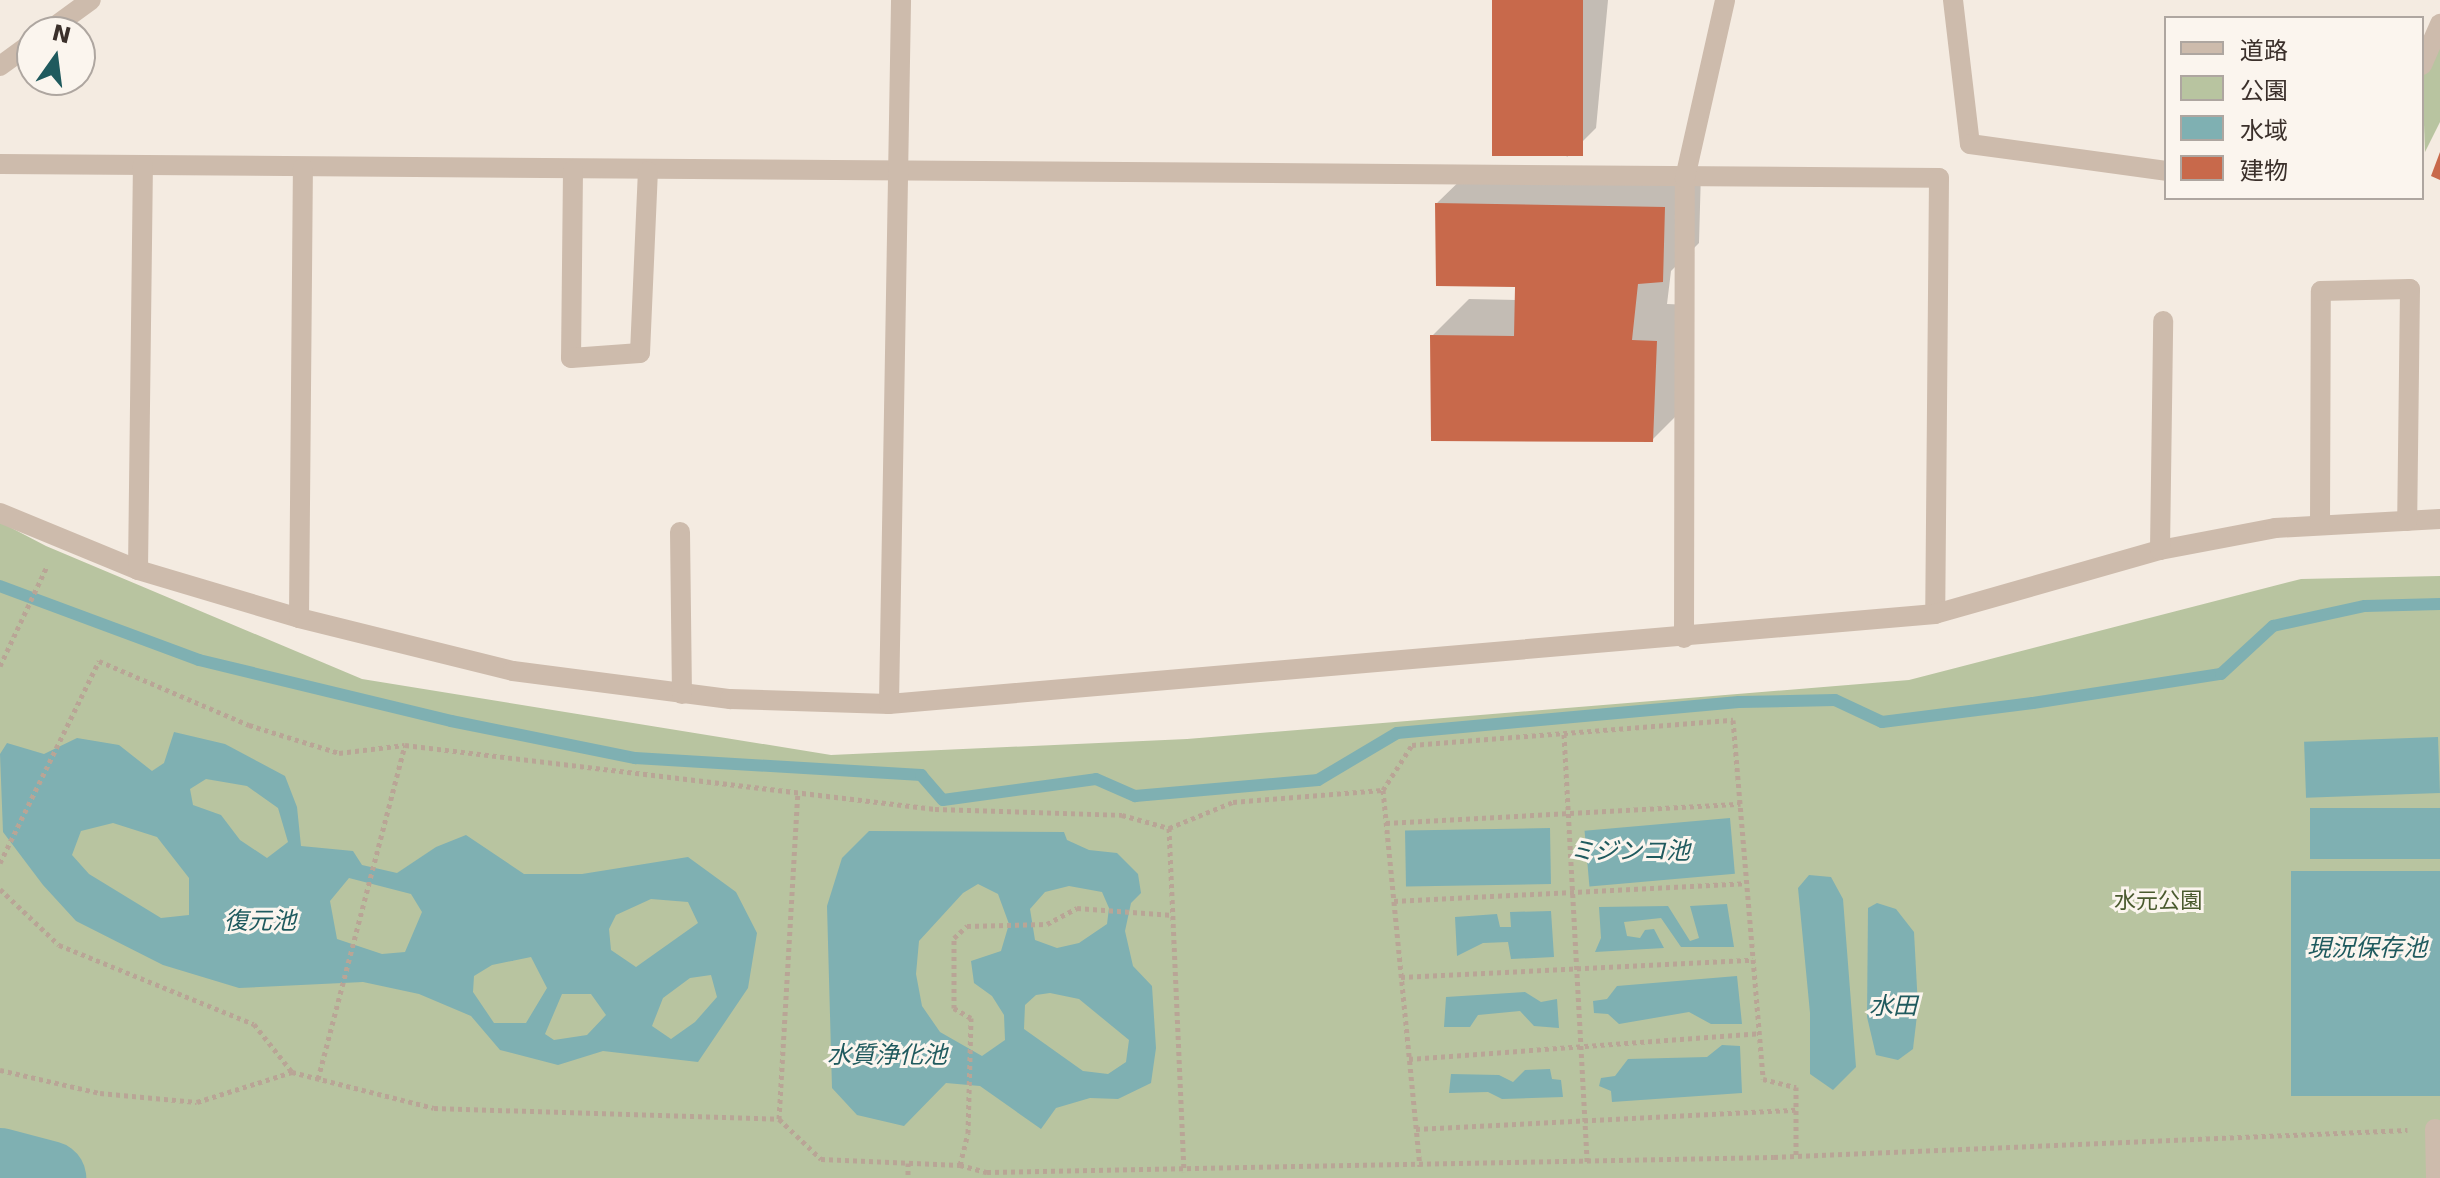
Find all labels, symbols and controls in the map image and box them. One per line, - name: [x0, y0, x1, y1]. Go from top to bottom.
- north arrow: [16, 16, 96, 96]
- legend: [2164, 16, 2424, 200]
- text: N: [49, 20, 73, 49]
- text: 道路: [2240, 37, 2288, 65]
- text: 公園: [2240, 77, 2288, 105]
- text: 水域: [2240, 117, 2288, 145]
- text: 建物: [2240, 157, 2288, 185]
- water label: ミジンコ池: [1570, 838, 1690, 866]
- park label: 水元公園: [2114, 888, 2202, 914]
- water label: 復元池: [224, 908, 296, 936]
- water label: 現況保存池: [2307, 935, 2427, 963]
- water label: 水田: [1869, 993, 1917, 1021]
- water label: 水質浄化池: [827, 1042, 947, 1070]

